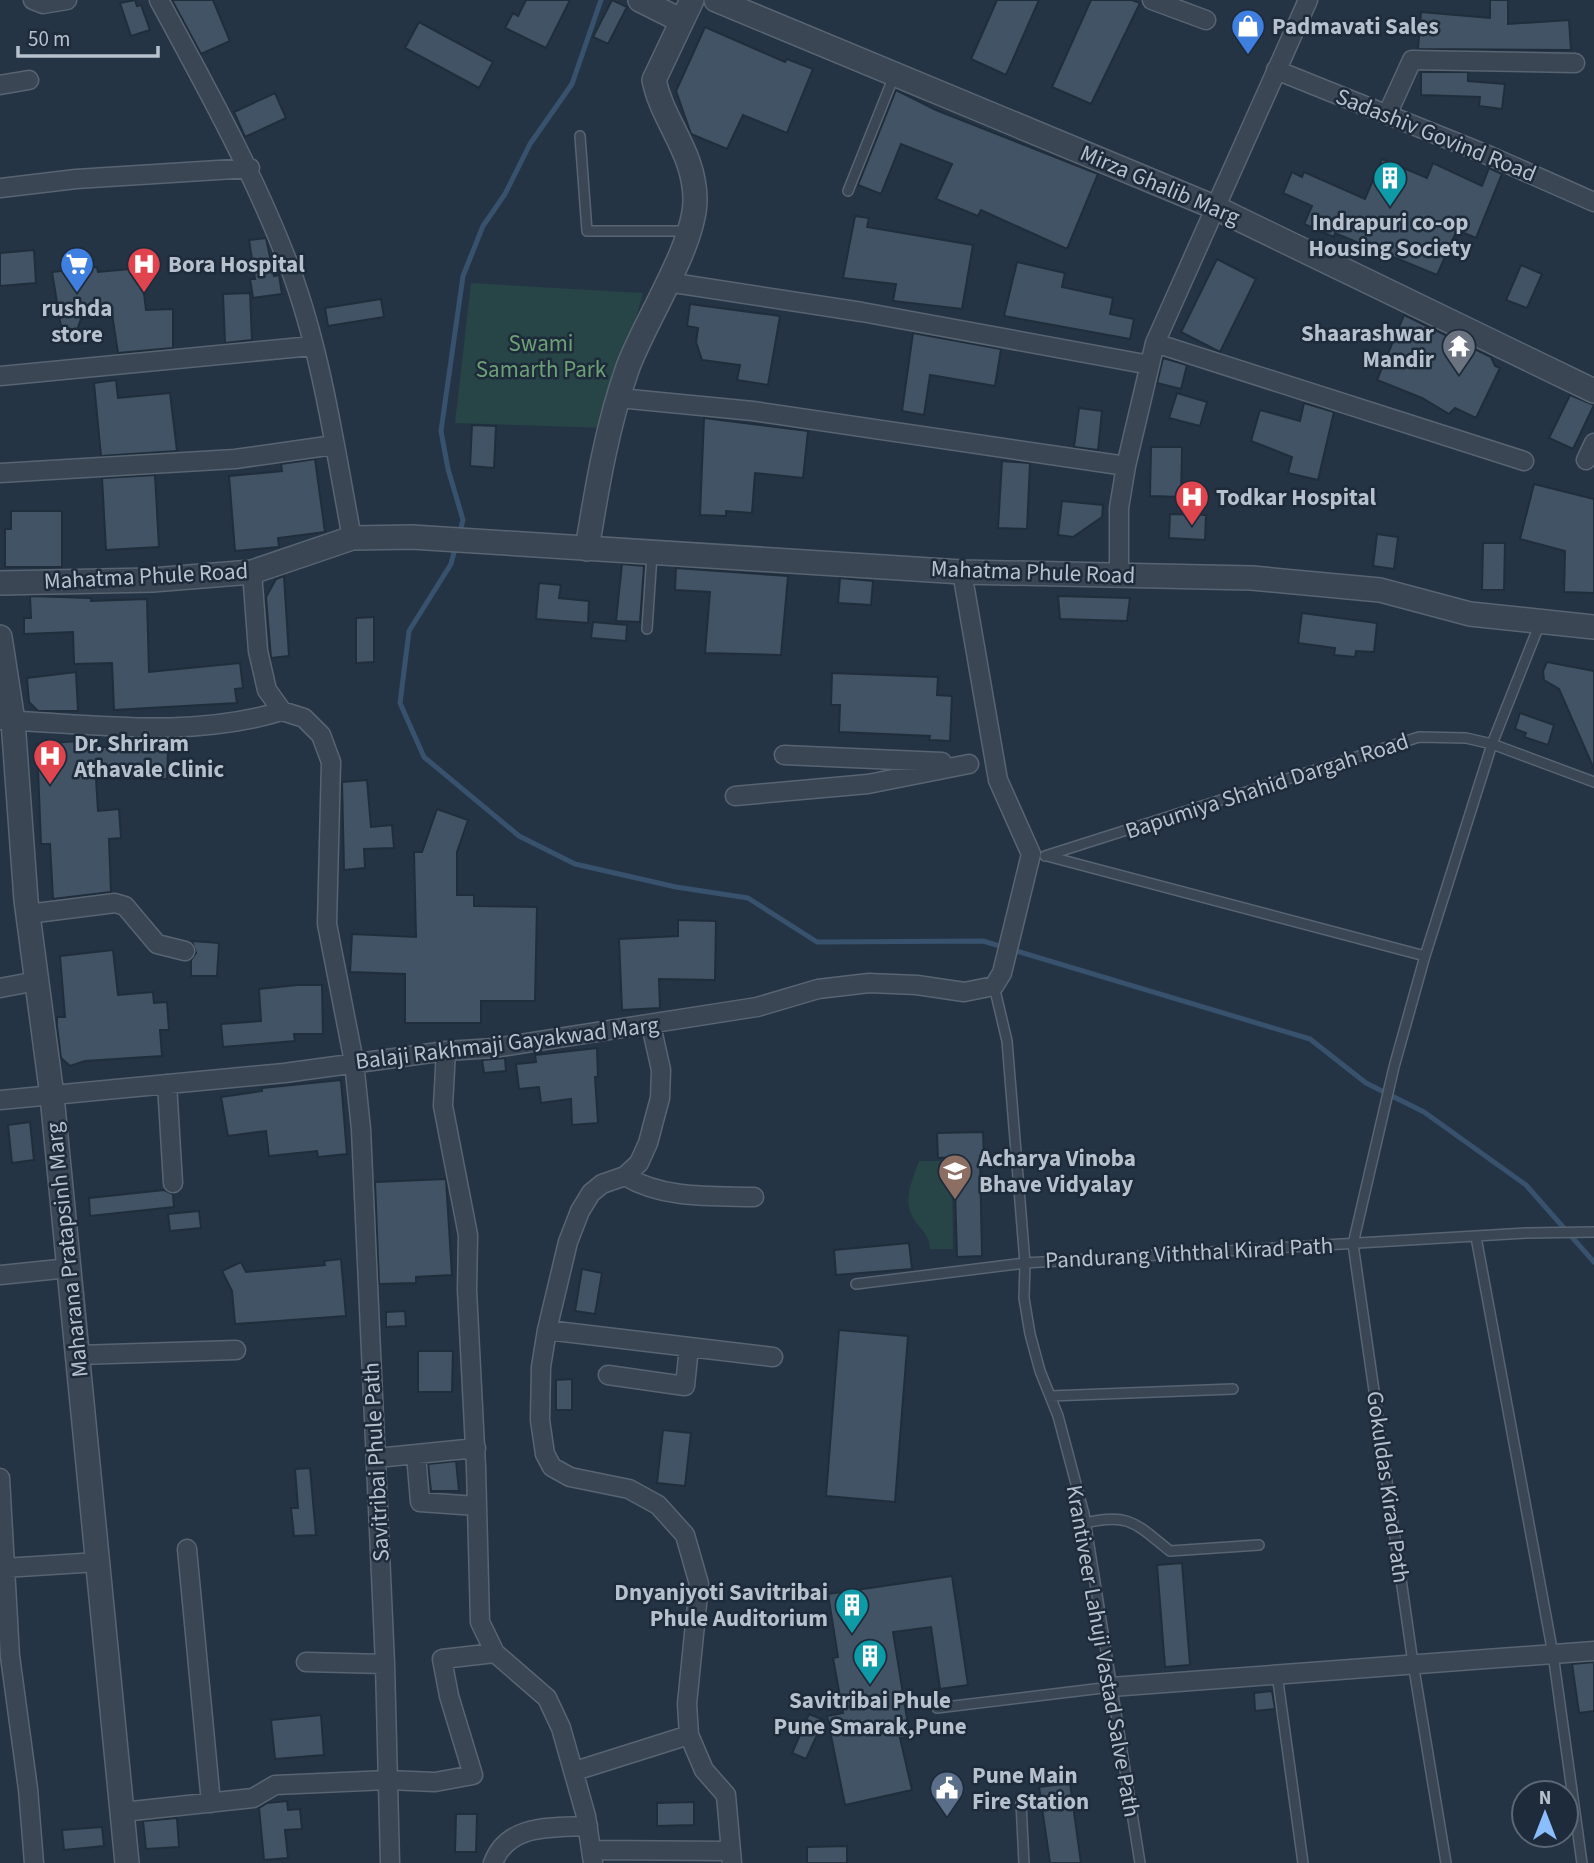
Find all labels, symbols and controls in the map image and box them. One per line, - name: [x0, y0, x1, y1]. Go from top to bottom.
- shop icon: Padmavati Sales: [1229, 7, 1267, 56]
- place label: Padmavati Sales: [1272, 10, 1439, 43]
- scale bar: [18, 14, 158, 58]
- text: 50 m: [28, 24, 70, 54]
- street label: Sadashiv Govind Road: [1331, 80, 1541, 190]
- street label: Mirza Ghalib Marg: [1075, 136, 1245, 234]
- building icon: Indrapuri co-op Housing Society: [1371, 159, 1409, 208]
- place label: Indrapuri co-op Housing Society: [1308, 206, 1472, 265]
- supermarket icon: rushda store: [58, 245, 96, 294]
- hospital icon: Bora Hospital: [125, 245, 163, 294]
- place label: Bora Hospital: [168, 248, 305, 281]
- place label: rushda store: [42, 292, 112, 351]
- place label: Shaarashwar Mandir: [1301, 317, 1435, 376]
- park label: Swami Samarth Park: [476, 327, 607, 386]
- temple icon: Shaarashwar Mandir: [1440, 327, 1478, 376]
- hospital icon: Todkar Hospital: [1173, 478, 1211, 527]
- place label: Todkar Hospital: [1216, 481, 1377, 514]
- street label: Mahatma Phule Road: [930, 552, 1136, 592]
- street label: Mahatma Phule Road: [43, 554, 249, 598]
- street label: Bapumiya Shahid Dargah Road: [1121, 725, 1413, 847]
- place label: Dr. Shriram Athavale Clinic: [73, 727, 224, 786]
- hospital icon: Dr. Shriram Athavale Clinic: [31, 737, 69, 786]
- street label: Balaji Rakhmaji Gayakwad Marg: [353, 1008, 661, 1078]
- street label: Maharana Pratapsinh Marg: [37, 1120, 97, 1379]
- place label: Acharya Vinoba Bhave Vidyalay: [978, 1142, 1136, 1201]
- school or university icon: Acharya Vinoba Bhave Vidyalay: [936, 1152, 974, 1201]
- street label: Pandurang Viththal Kirad Path: [1044, 1229, 1334, 1277]
- street label: Savitribai Phule Path: [354, 1362, 398, 1562]
- street label: Gokuldas Kirad Path: [1358, 1389, 1418, 1585]
- street label: Krantiveer Lahuji Vastad Salve Path: [1058, 1482, 1148, 1820]
- place label: Dnyanjyoti Savitribai Phule Auditorium: [614, 1576, 828, 1635]
- building icon: Dnyanjyoti Savitribai Phule Auditorium: [833, 1586, 871, 1635]
- building icon: Savitribai Phule Pune Smarak,Pune: [851, 1637, 889, 1686]
- place label: Savitribai Phule Pune Smarak,Pune: [773, 1684, 967, 1743]
- place label: Pune Main Fire Station: [972, 1759, 1089, 1818]
- public building icon: Pune Main Fire Station: [928, 1769, 966, 1818]
- north arrow: [1510, 1779, 1580, 1849]
- text: N: [1539, 1785, 1551, 1812]

